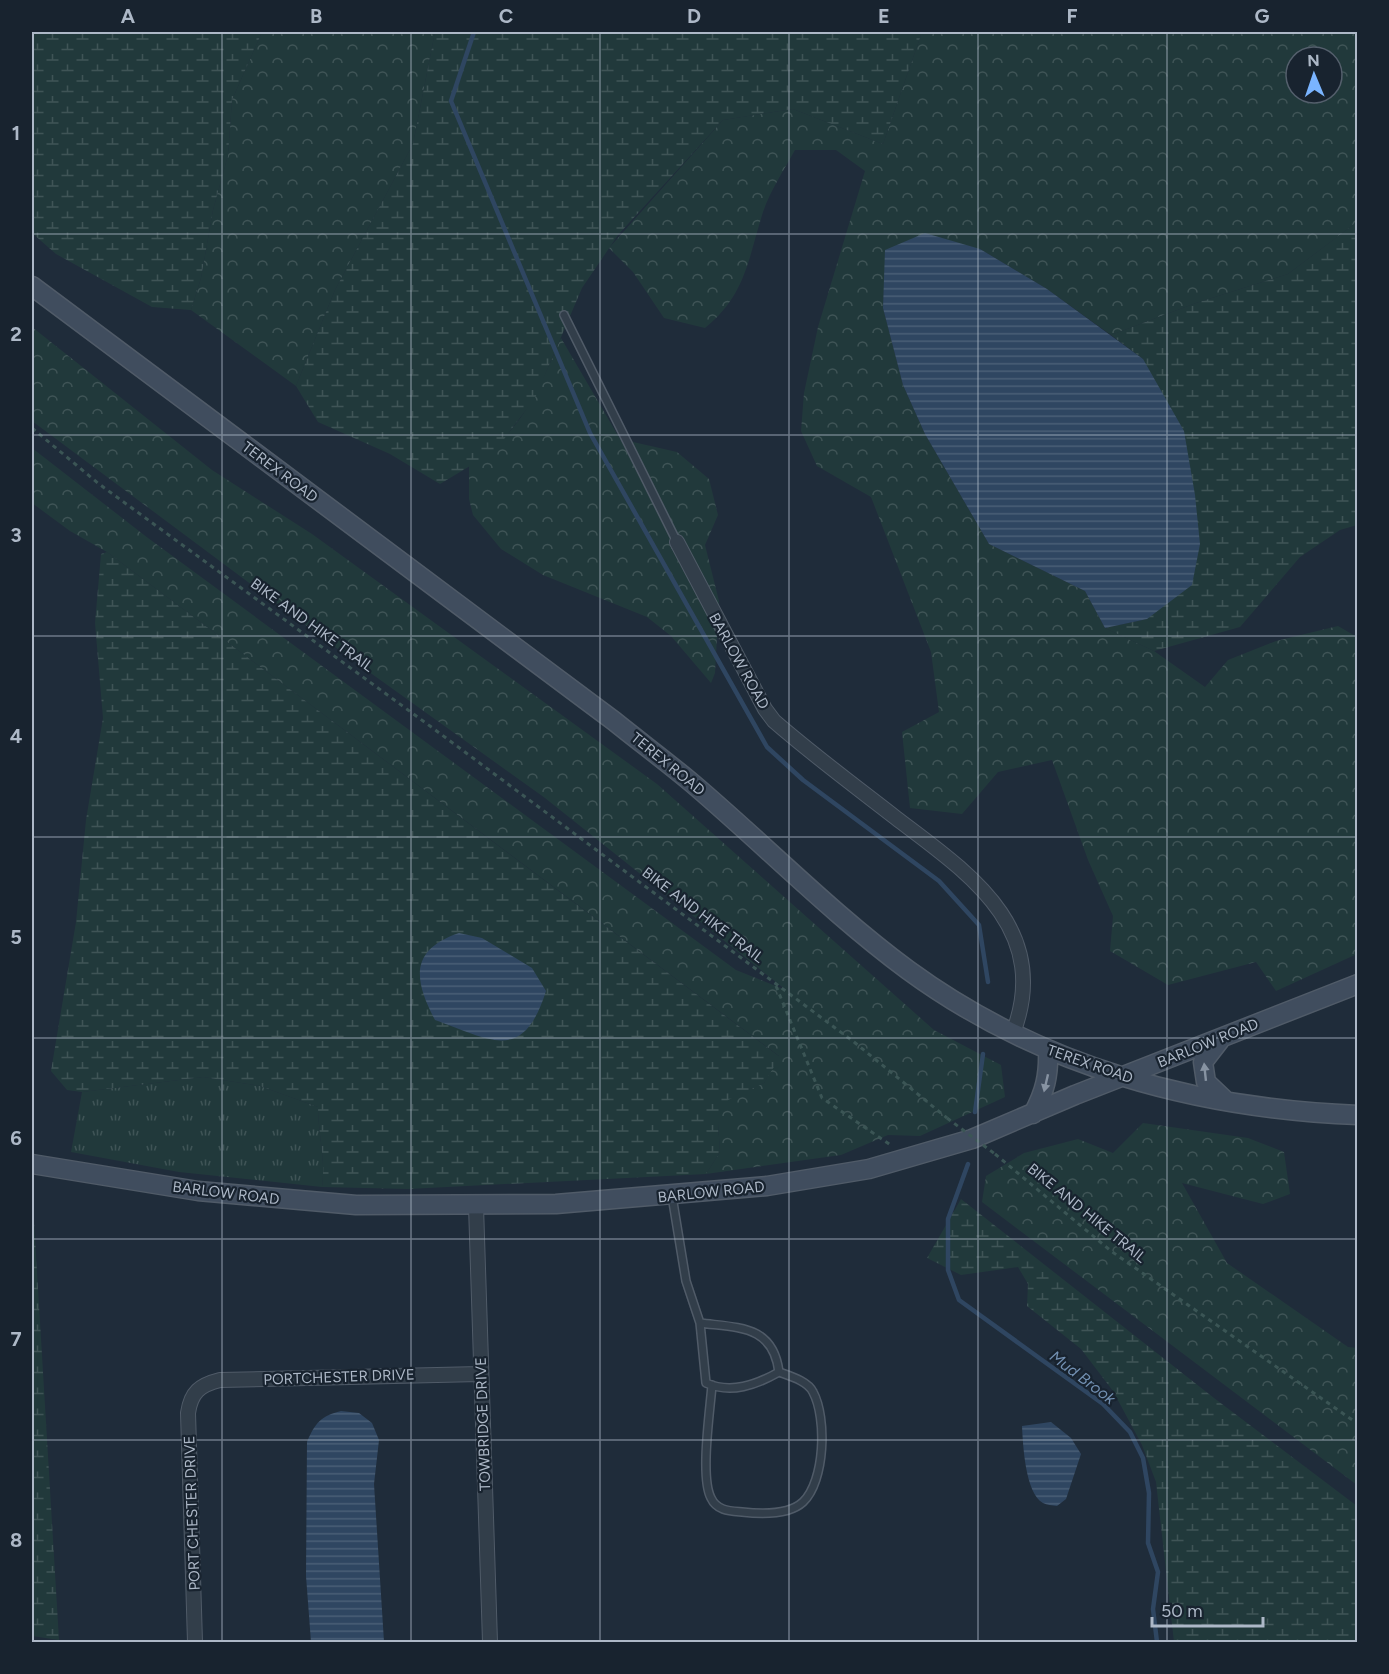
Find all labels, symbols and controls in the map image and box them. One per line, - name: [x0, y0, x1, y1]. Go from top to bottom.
- text: A: [121, 4, 136, 28]
- text: B: [310, 4, 322, 28]
- text: C: [499, 4, 513, 28]
- text: D: [687, 4, 701, 28]
- text: E: [878, 4, 890, 28]
- text: F: [1066, 4, 1078, 28]
- text: G: [1255, 4, 1270, 28]
- north arrow: [1284, 45, 1344, 105]
- text: N: [1307, 51, 1320, 70]
- text: 1: [12, 121, 20, 145]
- text: 2: [10, 322, 22, 346]
- street label: TEREX ROAD: [239, 438, 321, 506]
- text: 3: [10, 523, 22, 547]
- street label: BIKE AND HIKE TRAIL: [247, 574, 377, 676]
- street label: BARLOW ROAD: [705, 610, 773, 712]
- text: 4: [10, 724, 23, 748]
- street label: TEREX ROAD: [627, 729, 709, 799]
- street label: BIKE AND HIKE TRAIL: [639, 863, 767, 967]
- text: 5: [10, 925, 22, 949]
- street label: BARLOW ROAD: [1155, 1015, 1261, 1071]
- street label: TEREX ROAD: [1045, 1041, 1135, 1087]
- one-way arrow: [1200, 1062, 1210, 1081]
- one-way arrow: [1041, 1074, 1050, 1093]
- text: 6: [10, 1126, 22, 1150]
- street label: BIKE AND HIKE TRAIL: [1024, 1160, 1150, 1267]
- street label: BARLOW ROAD: [657, 1177, 765, 1207]
- street label: BARLOW ROAD: [172, 1178, 280, 1208]
- text: 7: [10, 1327, 22, 1351]
- water label: Mud Brook: [1046, 1347, 1120, 1409]
- street label: TOWBRIDGE DRIVE: [472, 1357, 494, 1491]
- street label: PORTCHESTER DRIVE: [263, 1365, 415, 1389]
- street label: PORT CHESTER DRIVE: [180, 1435, 204, 1591]
- text: 8: [10, 1528, 22, 1552]
- scale bar: [1152, 1590, 1263, 1628]
- text: 50 m: [1161, 1600, 1203, 1622]

